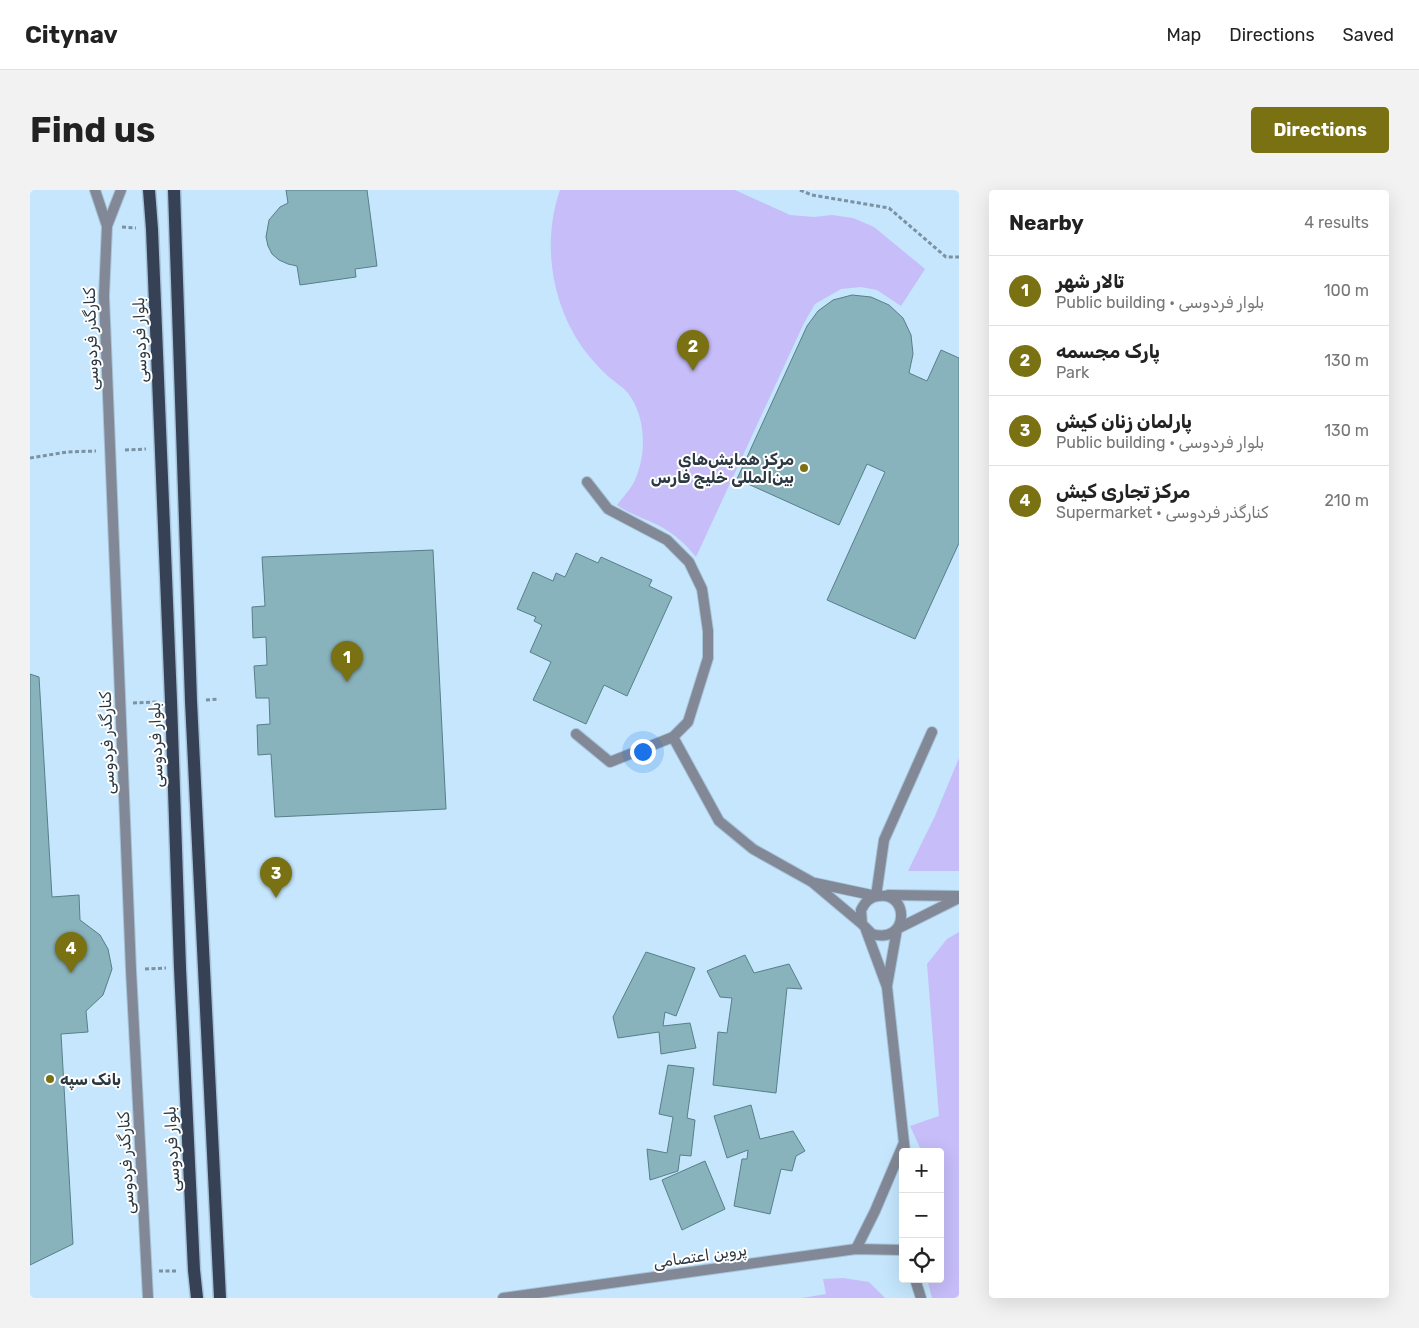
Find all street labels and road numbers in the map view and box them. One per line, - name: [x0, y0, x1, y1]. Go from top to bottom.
- street label: کنارگذر فردوسی: [80, 286, 103, 391]
- street label: بلوار فردوسی: [129, 297, 152, 383]
- street label: کنارگذر فردوسی: [96, 690, 119, 795]
- street label: بلوار فردوسی: [145, 702, 168, 788]
- street label: بلوار فردوسی: [160, 1106, 185, 1192]
- street label: کنارگذر فردوسی: [114, 1110, 139, 1215]
- street label: پروین اعتصامی: [652, 1240, 748, 1273]

